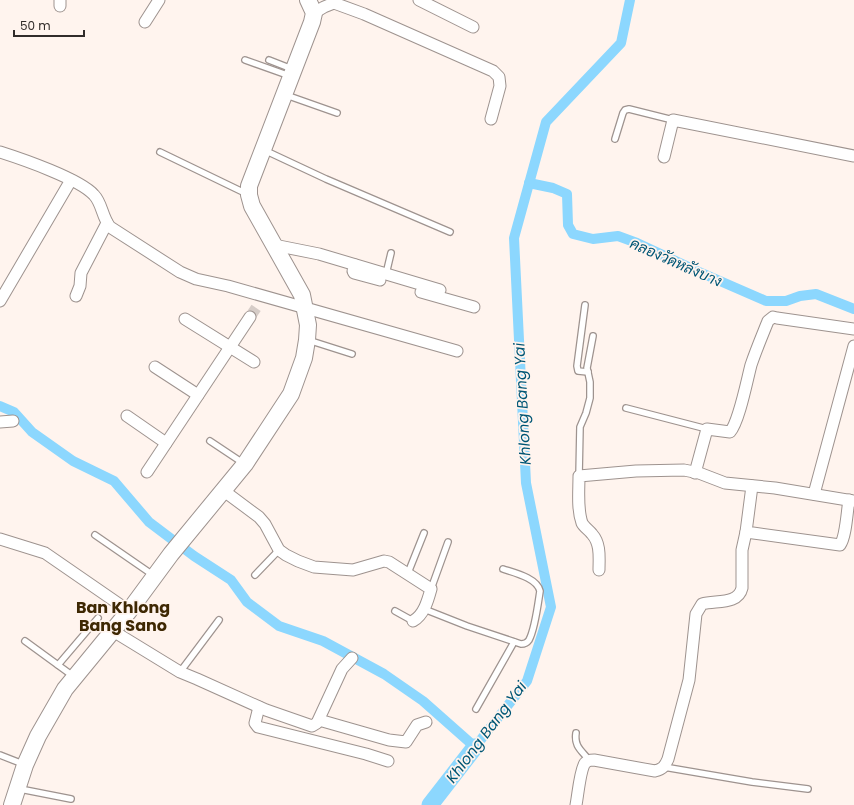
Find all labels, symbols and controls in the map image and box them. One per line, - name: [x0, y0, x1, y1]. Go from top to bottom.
- scale bar: [14, 12, 84, 38]
- text: 50 m: [20, 17, 51, 34]
- water label: คลองวัดหลังบาง: [627, 232, 726, 292]
- water label: Khlong Bang Yai: [508, 342, 536, 466]
- district label: Ban Khlong Bang Sano: [76, 596, 170, 637]
- water label: Khlong Bang Yai: [441, 677, 531, 787]

